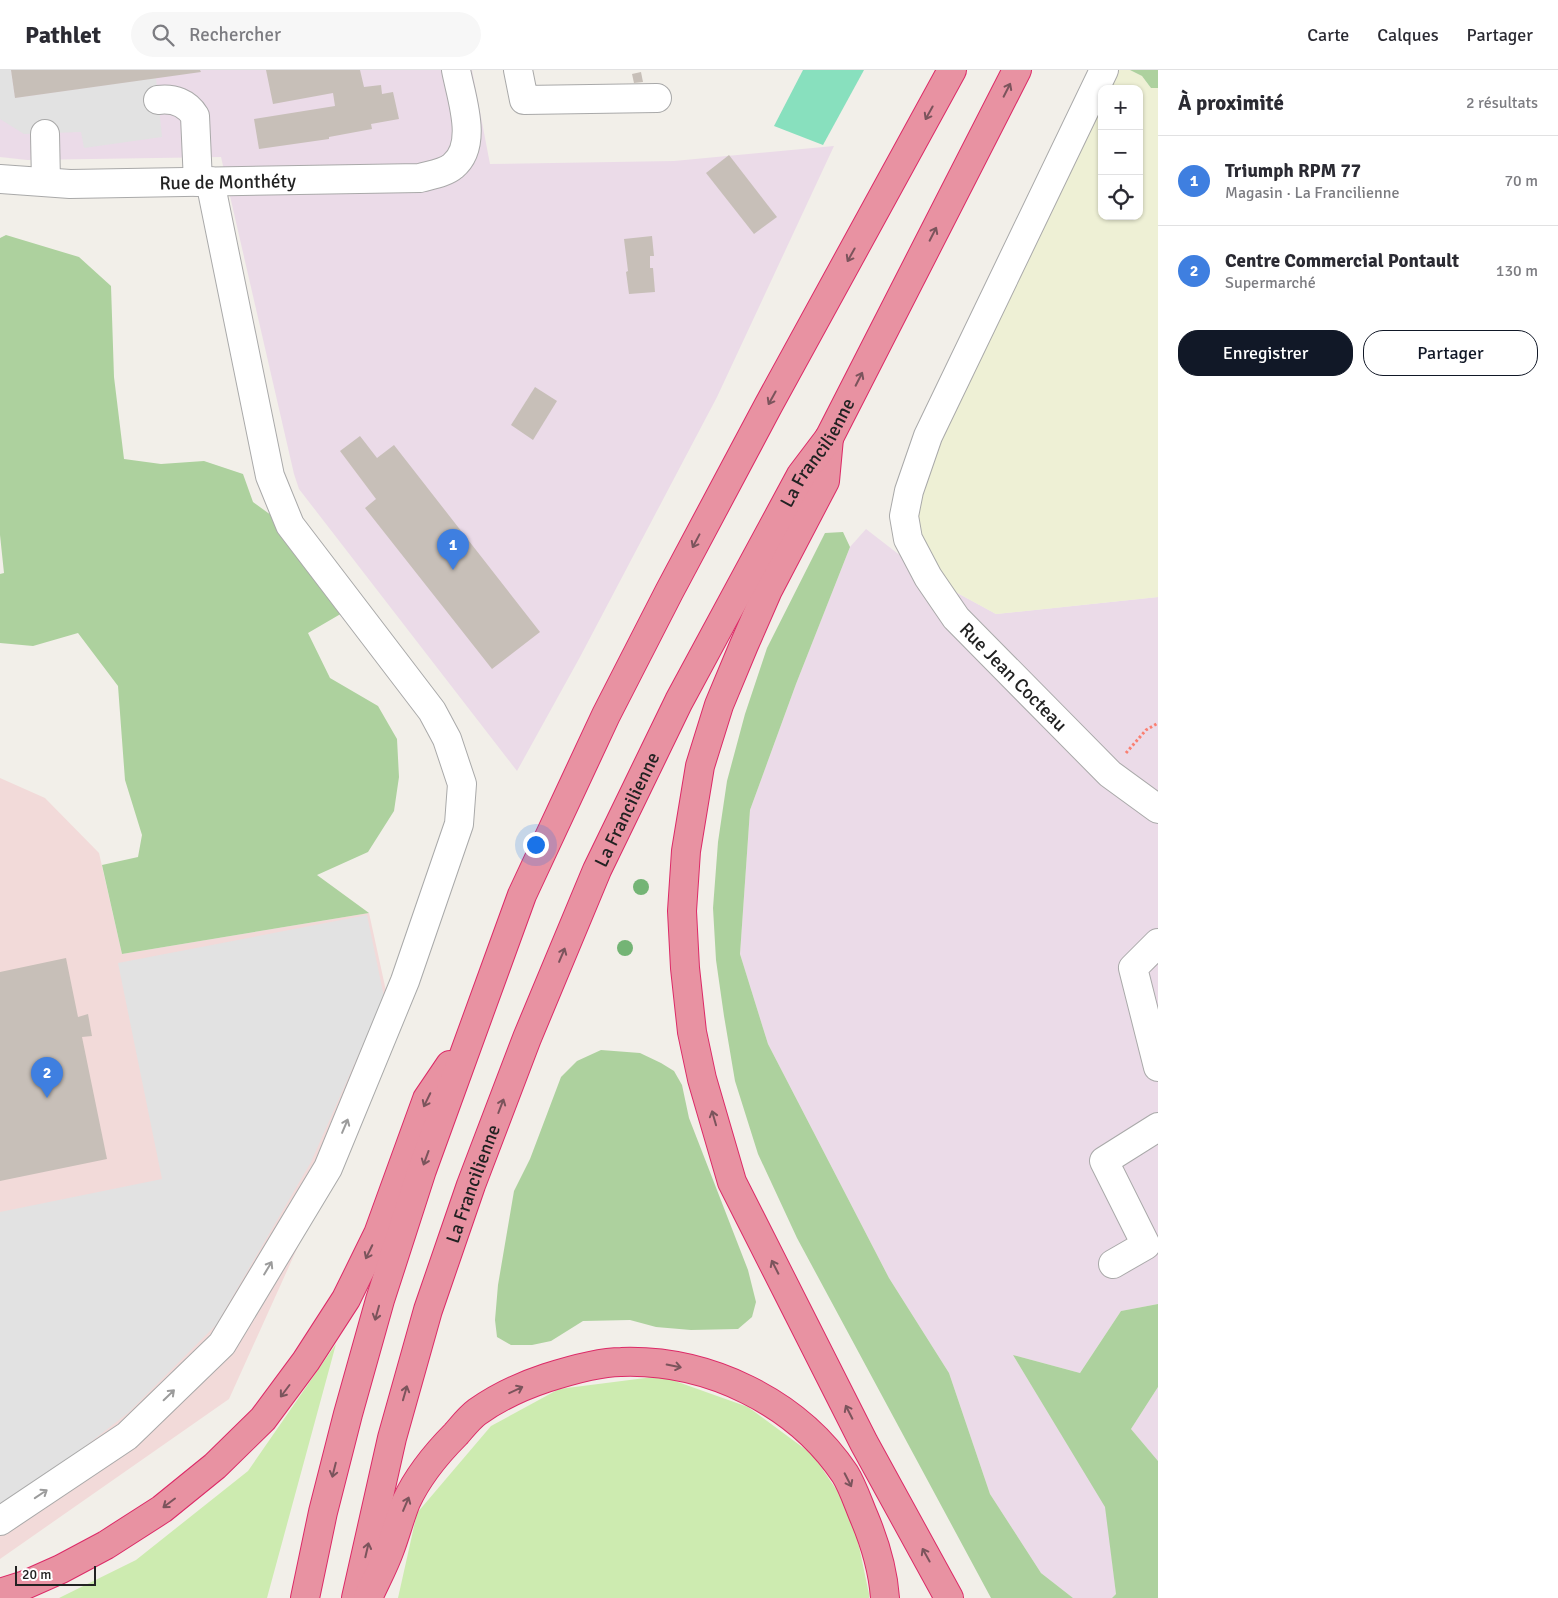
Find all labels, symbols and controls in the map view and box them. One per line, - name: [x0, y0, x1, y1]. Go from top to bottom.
- search box: [131, 12, 481, 57]
- text: Pathlet: [25, 20, 101, 50]
- icon: search: [149, 21, 177, 49]
- text: Rechercher: [189, 23, 281, 47]
- text: Carte: [1307, 24, 1349, 46]
- text: Calques: [1377, 24, 1439, 46]
- text: Partager: [1467, 24, 1533, 46]
- one-way arrow: [1002, 82, 1012, 97]
- map controls: [1098, 85, 1143, 220]
- button: +: [1098, 85, 1143, 130]
- text: À proximité: [1178, 90, 1284, 116]
- text: 2 résultats: [1466, 93, 1538, 113]
- one-way arrow: [923, 105, 933, 119]
- button: −: [1098, 130, 1143, 175]
- text: Triumph RPM 77: [1225, 159, 1361, 183]
- street label: Rue de Monthéty: [159, 169, 296, 195]
- text: 1: [1190, 171, 1198, 191]
- text: 70 m: [1504, 171, 1538, 191]
- button: locate: [1098, 175, 1143, 220]
- text: Magasin · La Francilienne: [1225, 183, 1399, 203]
- one-way arrow: [928, 227, 938, 242]
- one-way arrow: [845, 248, 855, 262]
- text: Centre Commercial Pontault: [1225, 249, 1459, 273]
- text: 2: [1190, 261, 1198, 281]
- text: 130 m: [1496, 261, 1538, 281]
- text: Supermarché: [1225, 273, 1316, 293]
- button: Enregistrer: [1178, 330, 1353, 376]
- button: Partager: [1363, 330, 1538, 376]
- one-way arrow: [855, 372, 864, 387]
- one-way arrow: [767, 390, 777, 404]
- street label: La Francilienne: [775, 394, 861, 512]
- pin: 1: [437, 529, 469, 570]
- one-way arrow: [691, 534, 701, 549]
- street label: Rue Jean Cocteau: [954, 618, 1072, 737]
- street label: La Francilienne: [589, 748, 665, 871]
- your location: [523, 832, 549, 858]
- one-way arrow: [558, 948, 567, 963]
- pin: 2: [31, 1057, 63, 1098]
- one-way arrow: [422, 1092, 432, 1107]
- one-way arrow: [497, 1099, 506, 1114]
- one-way arrow: [708, 1110, 718, 1126]
- one-way arrow: [341, 1119, 351, 1134]
- street label: La Francilienne: [441, 1121, 506, 1246]
- one-way arrow: [421, 1150, 430, 1165]
- one-way arrow: [364, 1244, 373, 1259]
- one-way arrow: [770, 1260, 780, 1275]
- one-way arrow: [263, 1262, 273, 1276]
- one-way arrow: [371, 1304, 381, 1320]
- one-way arrow: [665, 1362, 681, 1372]
- one-way arrow: [280, 1383, 290, 1397]
- one-way arrow: [508, 1384, 523, 1394]
- one-way arrow: [400, 1385, 410, 1401]
- one-way arrow: [163, 1389, 175, 1402]
- one-way arrow: [844, 1405, 853, 1420]
- one-way arrow: [329, 1461, 338, 1477]
- one-way arrow: [843, 1473, 853, 1488]
- one-way arrow: [33, 1489, 47, 1499]
- one-way arrow: [401, 1497, 411, 1512]
- one-way arrow: [163, 1498, 176, 1509]
- one-way arrow: [363, 1543, 372, 1559]
- one-way arrow: [921, 1548, 931, 1563]
- scale bar: [15, 1563, 96, 1586]
- text: 20 m: [22, 1566, 51, 1583]

